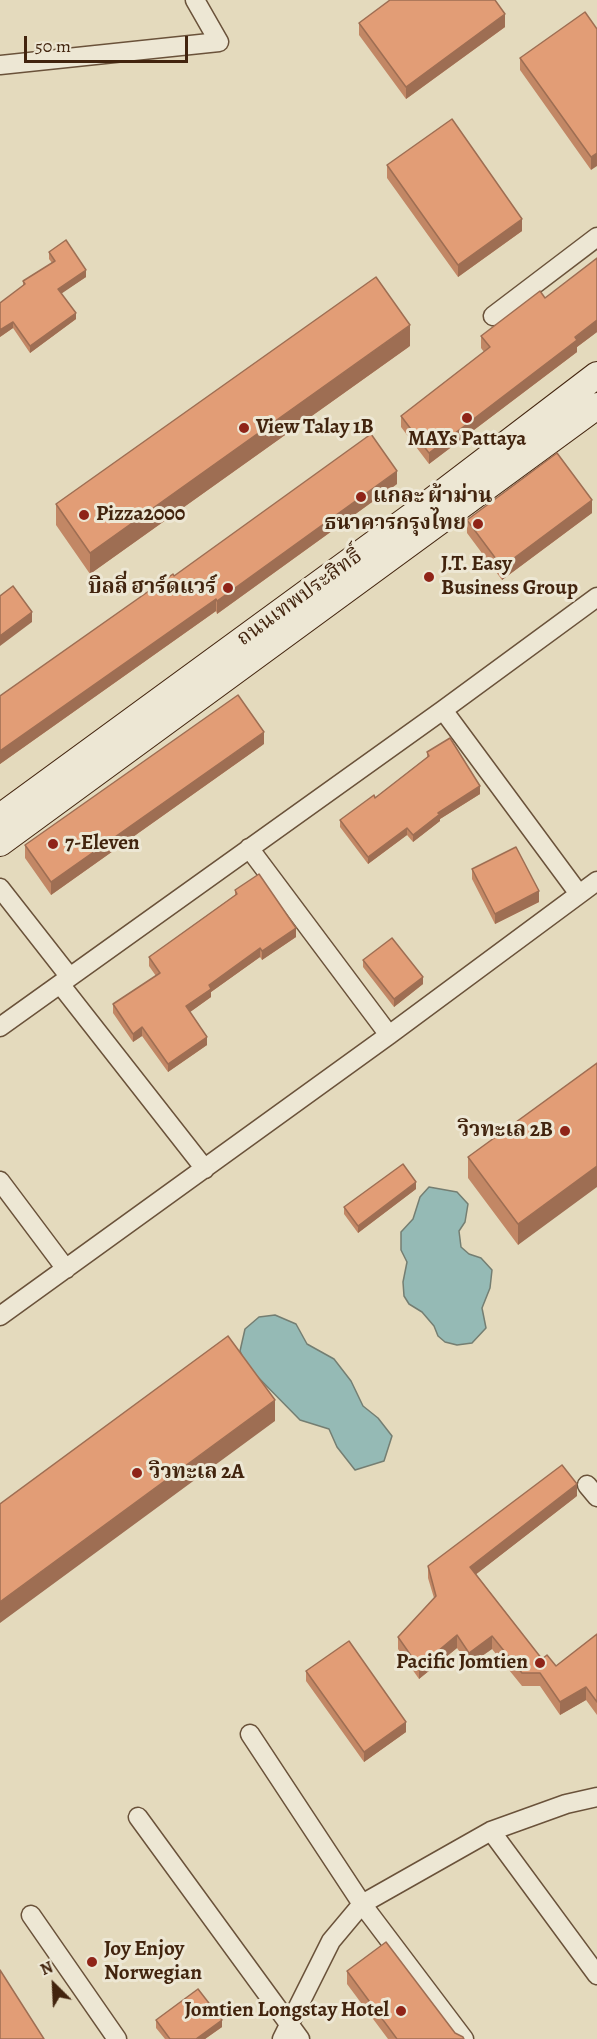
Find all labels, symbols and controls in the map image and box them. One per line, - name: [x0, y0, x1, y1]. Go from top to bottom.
- scale bar: [27, 24, 190, 62]
- text: 50 m: [35, 34, 71, 58]
- marker: MAYs Pattaya: [460, 411, 474, 425]
- place label: View Talay 1B: [256, 415, 374, 441]
- marker: View Talay 1B: [237, 421, 251, 435]
- place label: MAYs Pattaya: [408, 427, 526, 453]
- place label: แกละ ผ้าม่าน: [373, 484, 492, 510]
- marker: แกละ ผ้าม่าน: [354, 490, 368, 504]
- place label: Pizza2000: [96, 502, 185, 528]
- marker: Pizza2000: [77, 508, 91, 522]
- place label: ธนาคารกรุงไทย: [324, 511, 466, 537]
- marker: ธนาคารกรุงไทย: [471, 517, 485, 531]
- street label: ถนนเทพประสิทธิ์: [232, 544, 368, 652]
- place label: J.T. Easy Business Group: [441, 552, 578, 602]
- marker: J.T. Easy Business Group: [422, 570, 436, 584]
- place label: บิลลี่ ฮาร์ดแวร์: [88, 575, 216, 601]
- marker: บิลลี่ ฮาร์ดแวร์: [221, 581, 235, 595]
- place label: 7-Eleven: [65, 831, 140, 857]
- marker: 7-Eleven: [46, 837, 60, 851]
- place label: วิวทะเล 2B: [458, 1118, 553, 1144]
- marker: วิวทะเล 2B: [558, 1124, 572, 1138]
- place label: วิวทะเล 2A: [149, 1460, 244, 1486]
- marker: วิวทะเล 2A: [130, 1466, 144, 1480]
- place label: Pacific Jomtien: [396, 1650, 528, 1676]
- marker: Pacific Jomtien: [533, 1656, 547, 1670]
- place label: Joy Enjoy Norwegian: [104, 1937, 202, 1987]
- north arrow: [24, 1955, 84, 2015]
- marker: Joy Enjoy Norwegian: [85, 1955, 99, 1969]
- text: N: [37, 1956, 56, 1981]
- place label: Jomtien Longstay Hotel: [185, 1998, 389, 2024]
- marker: Jomtien Longstay Hotel: [394, 2004, 408, 2018]

